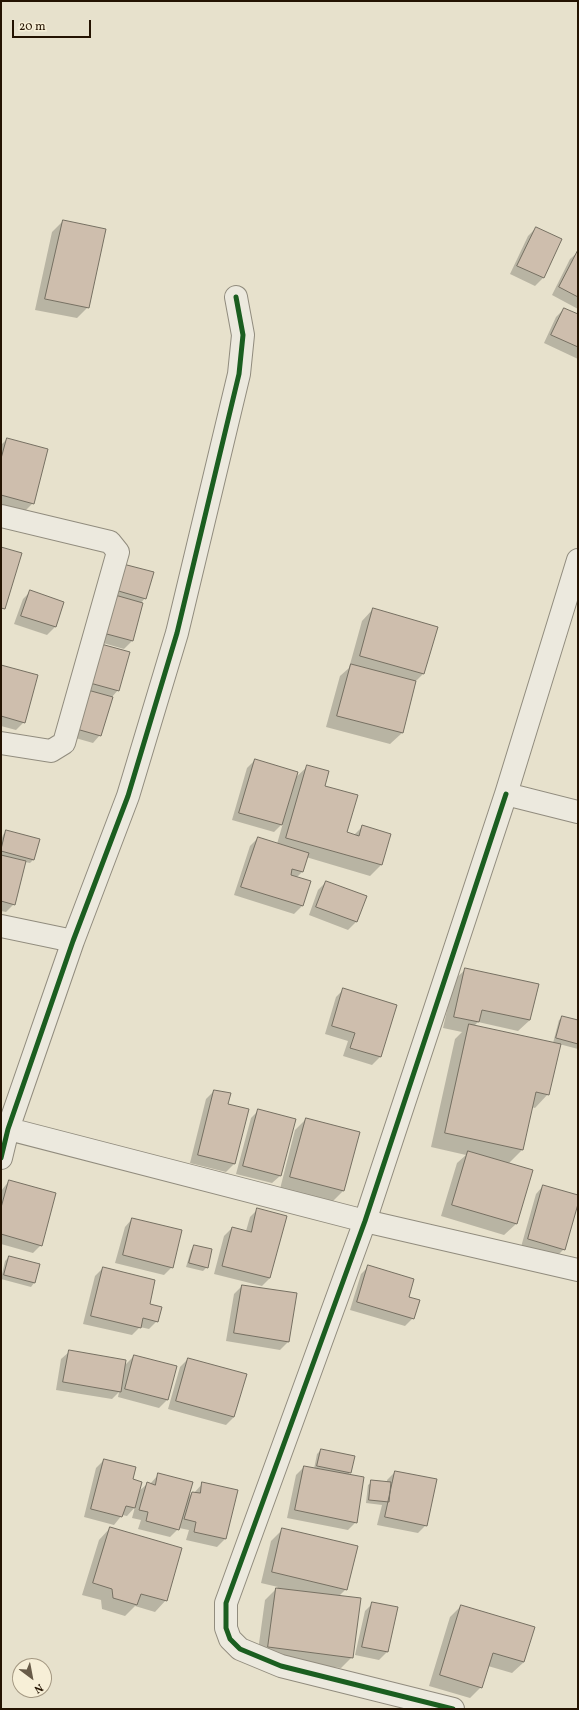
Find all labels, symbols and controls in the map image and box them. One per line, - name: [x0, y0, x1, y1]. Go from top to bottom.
- scale bar: [14, 12, 93, 38]
- text: 20 m: [19, 19, 46, 35]
- north arrow: [12, 1658, 52, 1698]
- text: N: [31, 1679, 45, 1696]

